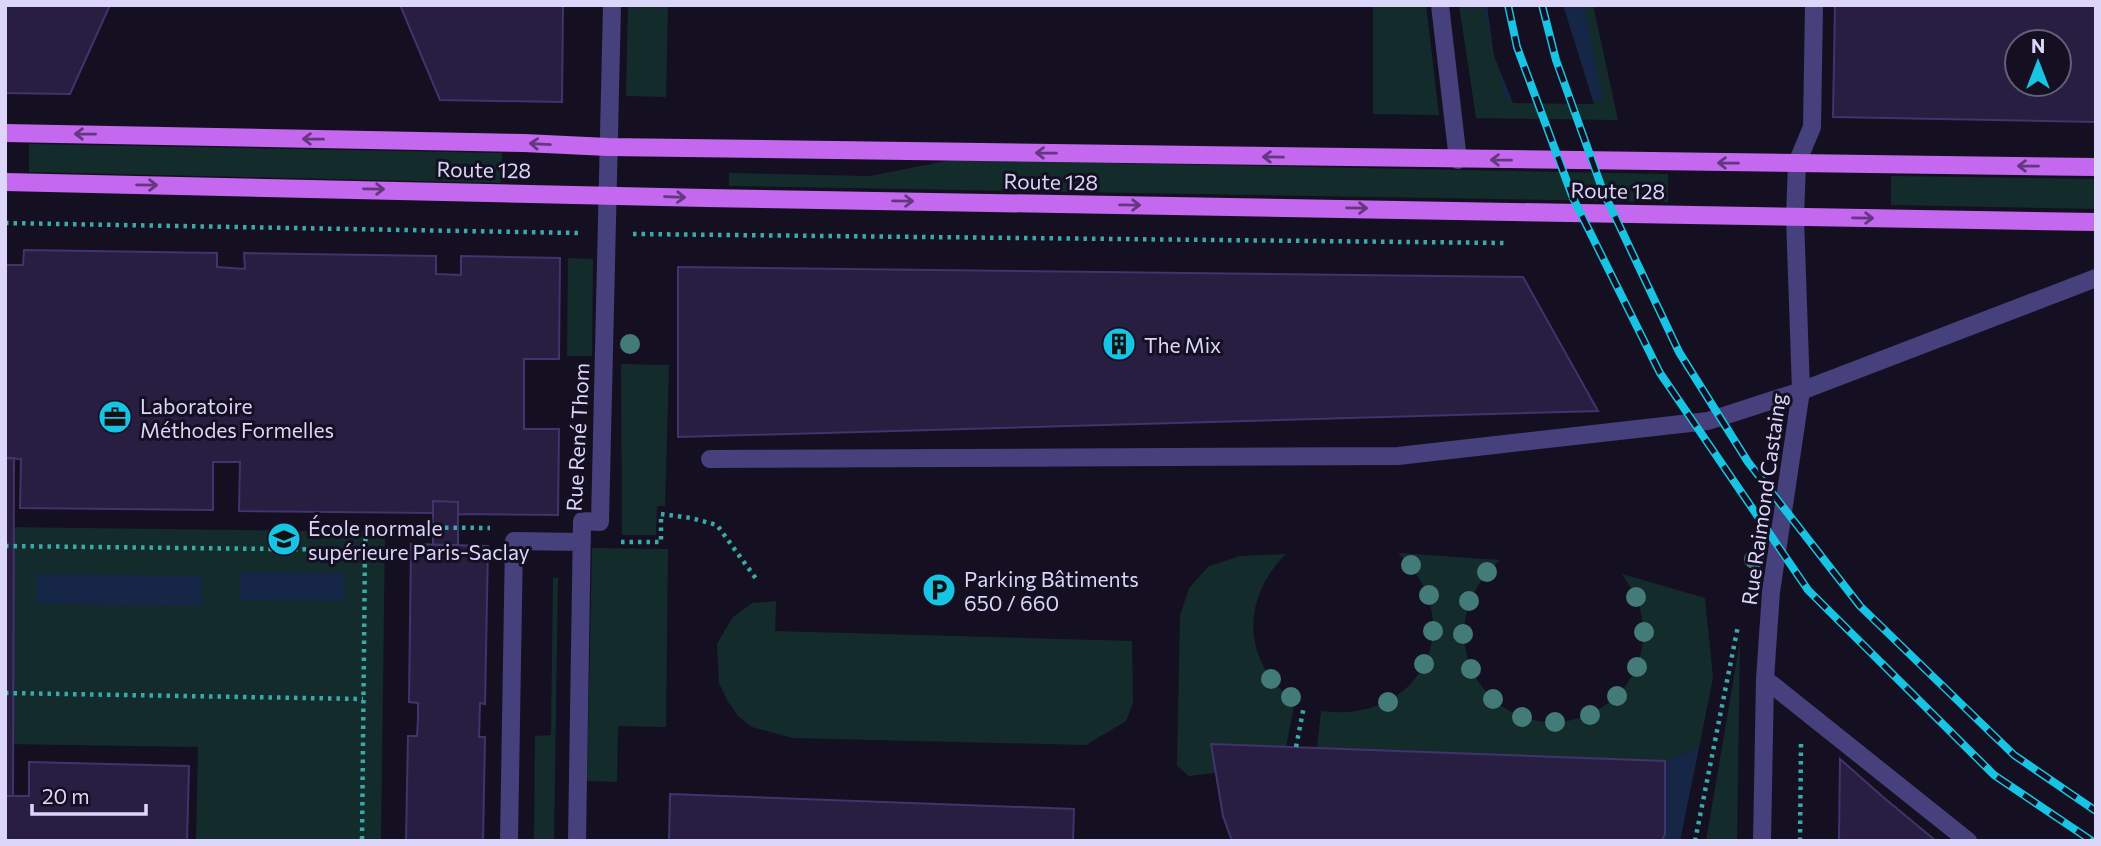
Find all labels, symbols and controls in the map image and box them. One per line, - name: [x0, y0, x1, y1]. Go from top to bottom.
- north arrow: [2003, 28, 2073, 98]
- text: N: [2031, 34, 2045, 57]
- one-way arrow: [74, 128, 97, 141]
- one-way arrow: [301, 132, 324, 146]
- one-way arrow: [529, 137, 552, 150]
- one-way arrow: [1035, 146, 1058, 160]
- one-way arrow: [1262, 150, 1285, 163]
- one-way arrow: [1490, 153, 1513, 167]
- street label: Route 128: [437, 156, 531, 182]
- one-way arrow: [1717, 156, 1740, 170]
- one-way arrow: [2016, 159, 2039, 172]
- street label: Route 128: [1004, 168, 1098, 194]
- street label: Route 128: [1571, 177, 1665, 203]
- one-way arrow: [135, 178, 158, 192]
- one-way arrow: [363, 182, 386, 196]
- one-way arrow: [663, 190, 686, 203]
- one-way arrow: [891, 194, 914, 208]
- one-way arrow: [1118, 198, 1141, 212]
- one-way arrow: [1346, 202, 1369, 215]
- one-way arrow: [1851, 211, 1874, 225]
- building icon: The Mix: [1100, 325, 1138, 363]
- place label: The Mix: [1144, 332, 1221, 357]
- street label: Rue René Thom: [561, 362, 593, 512]
- street label: Rue Raimond Castaing: [1736, 392, 1790, 606]
- place label: Laboratoire Méthodes Formelles: [140, 393, 334, 442]
- office icon: Laboratoire Méthodes Formelles: [96, 398, 134, 436]
- place label: École normale supérieure Paris-Saclay: [308, 515, 530, 564]
- school or university icon: École normale supérieure Paris-Saclay: [265, 520, 303, 558]
- place label: Parking Bâtiments 650 / 660: [964, 566, 1139, 615]
- parking icon: Parking Bâtiments 650 / 660: [920, 571, 958, 609]
- scale bar: [32, 772, 145, 816]
- text: 20 m: [42, 783, 90, 808]

